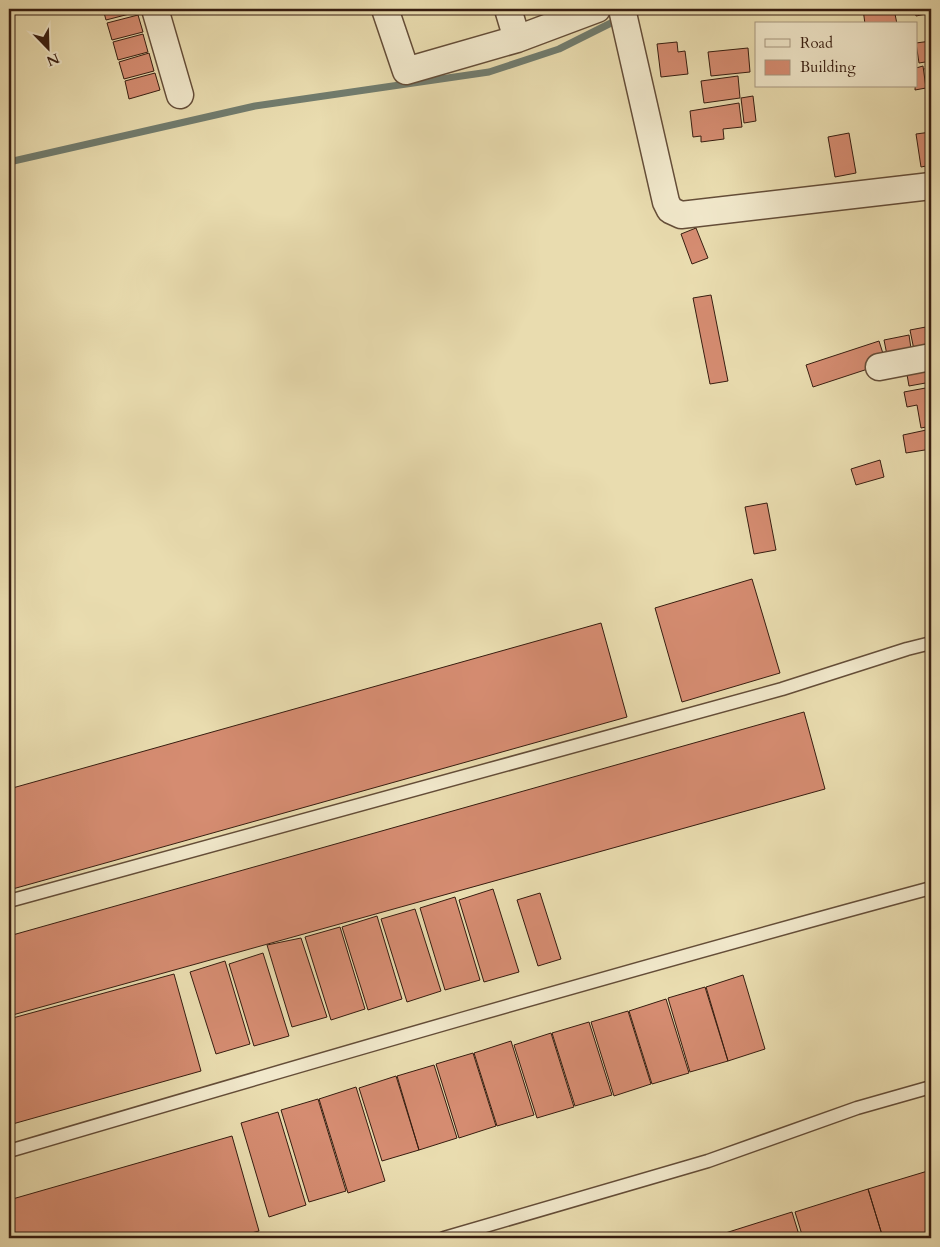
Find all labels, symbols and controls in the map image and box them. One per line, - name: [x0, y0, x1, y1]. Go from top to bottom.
- north arrow: [22, 22, 72, 72]
- legend: [755, 22, 918, 88]
- text: Road: [800, 33, 833, 53]
- text: N: [44, 48, 62, 71]
- text: Building: [800, 57, 856, 77]

